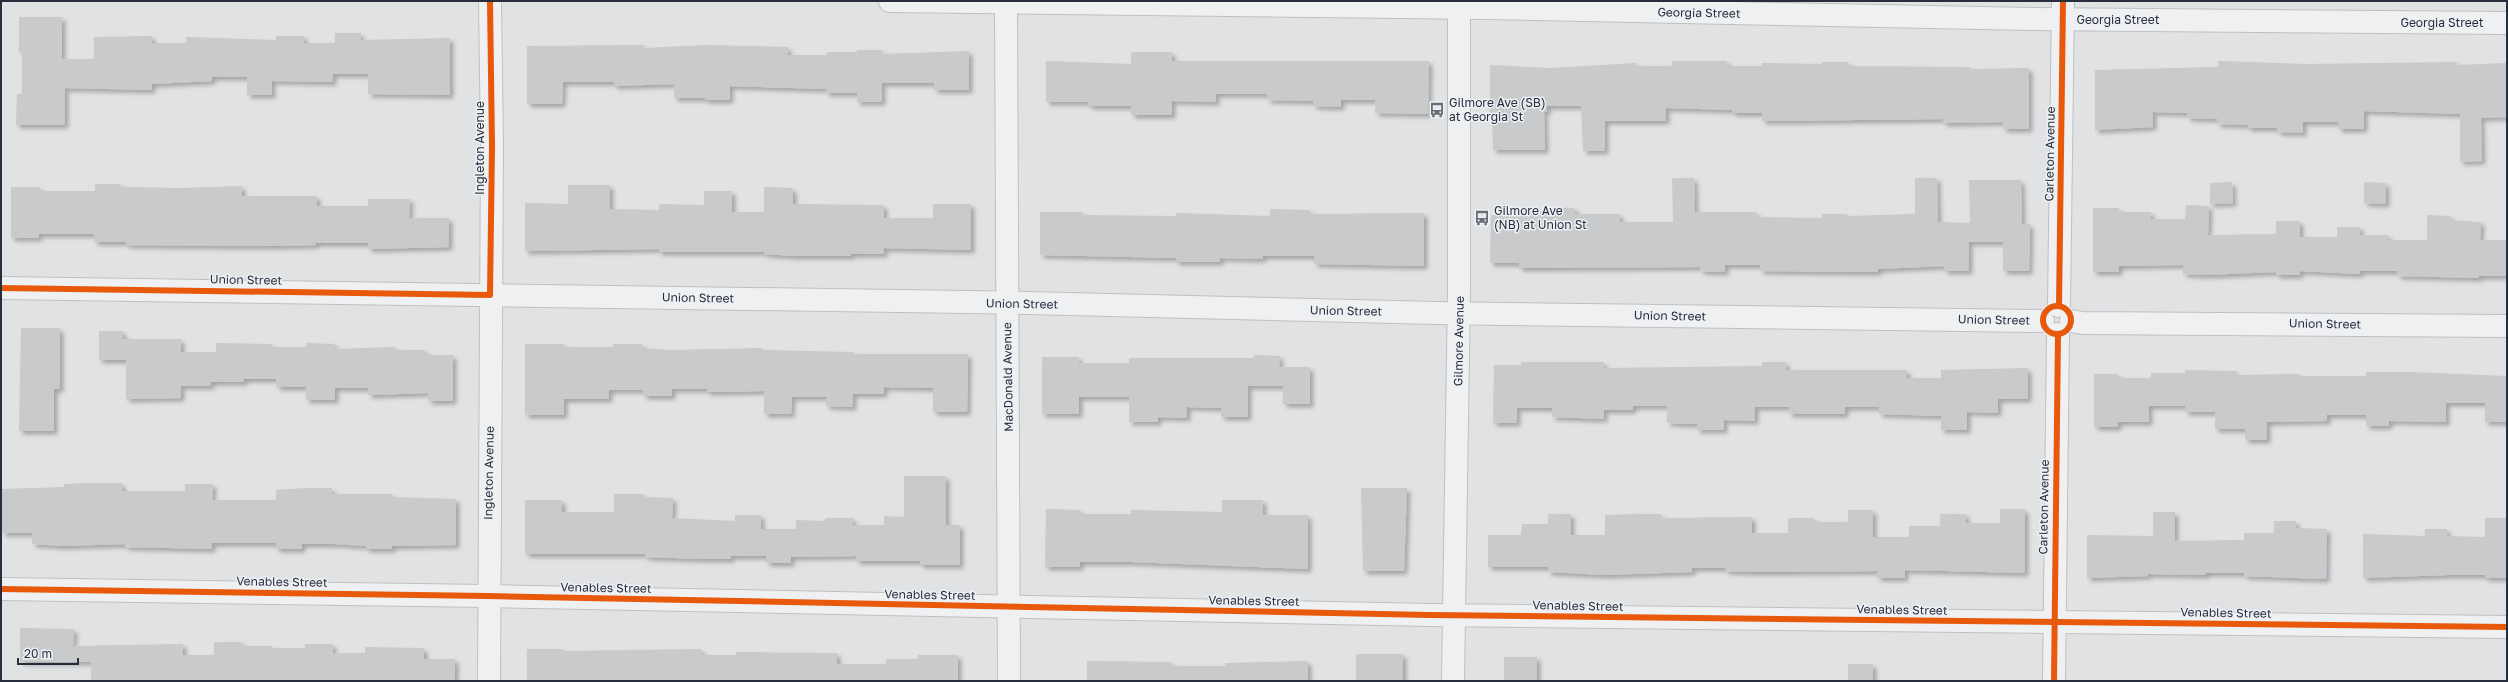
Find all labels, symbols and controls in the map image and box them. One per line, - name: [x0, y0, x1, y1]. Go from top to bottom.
- street label: Georgia Street: [1657, 4, 1741, 21]
- street label: Georgia Street: [2076, 12, 2160, 27]
- street label: Georgia Street: [2400, 15, 2484, 30]
- place label: Gilmore Ave (SB) at Georgia St: [1449, 95, 1545, 124]
- street label: Ingleton Avenue: [472, 101, 487, 195]
- bus stop icon: Gilmore Ave (SB) at Georgia St: [1428, 101, 1446, 119]
- street label: Carleton Avenue: [2041, 106, 2058, 202]
- place label: Gilmore Ave (NB) at Union St: [1494, 203, 1587, 232]
- bus stop icon: Gilmore Ave (NB) at Union St: [1473, 209, 1491, 227]
- street label: Union Street: [210, 271, 283, 288]
- street label: Union Street: [662, 289, 735, 306]
- street label: Union Street: [986, 295, 1059, 312]
- street label: Gilmore Avenue: [1450, 296, 1467, 386]
- street label: Union Street: [1310, 302, 1383, 319]
- street label: Union Street: [1634, 307, 1707, 324]
- street label: Union Street: [1958, 311, 2031, 328]
- street label: Union Street: [2289, 315, 2362, 332]
- street label: MacDonald Avenue: [999, 322, 1016, 432]
- street label: Ingleton Avenue: [480, 426, 497, 520]
- street label: Carleton Avenue: [2035, 459, 2052, 555]
- street label: Venables Street: [236, 573, 328, 590]
- street label: Venables Street: [560, 579, 652, 596]
- street label: Venables Street: [884, 586, 976, 603]
- street label: Venables Street: [1208, 592, 1300, 609]
- street label: Venables Street: [1532, 597, 1624, 614]
- street label: Venables Street: [1856, 601, 1948, 618]
- street label: Venables Street: [2180, 604, 2272, 621]
- scale bar: [18, 640, 78, 666]
- text: 20 m: [24, 646, 52, 661]

